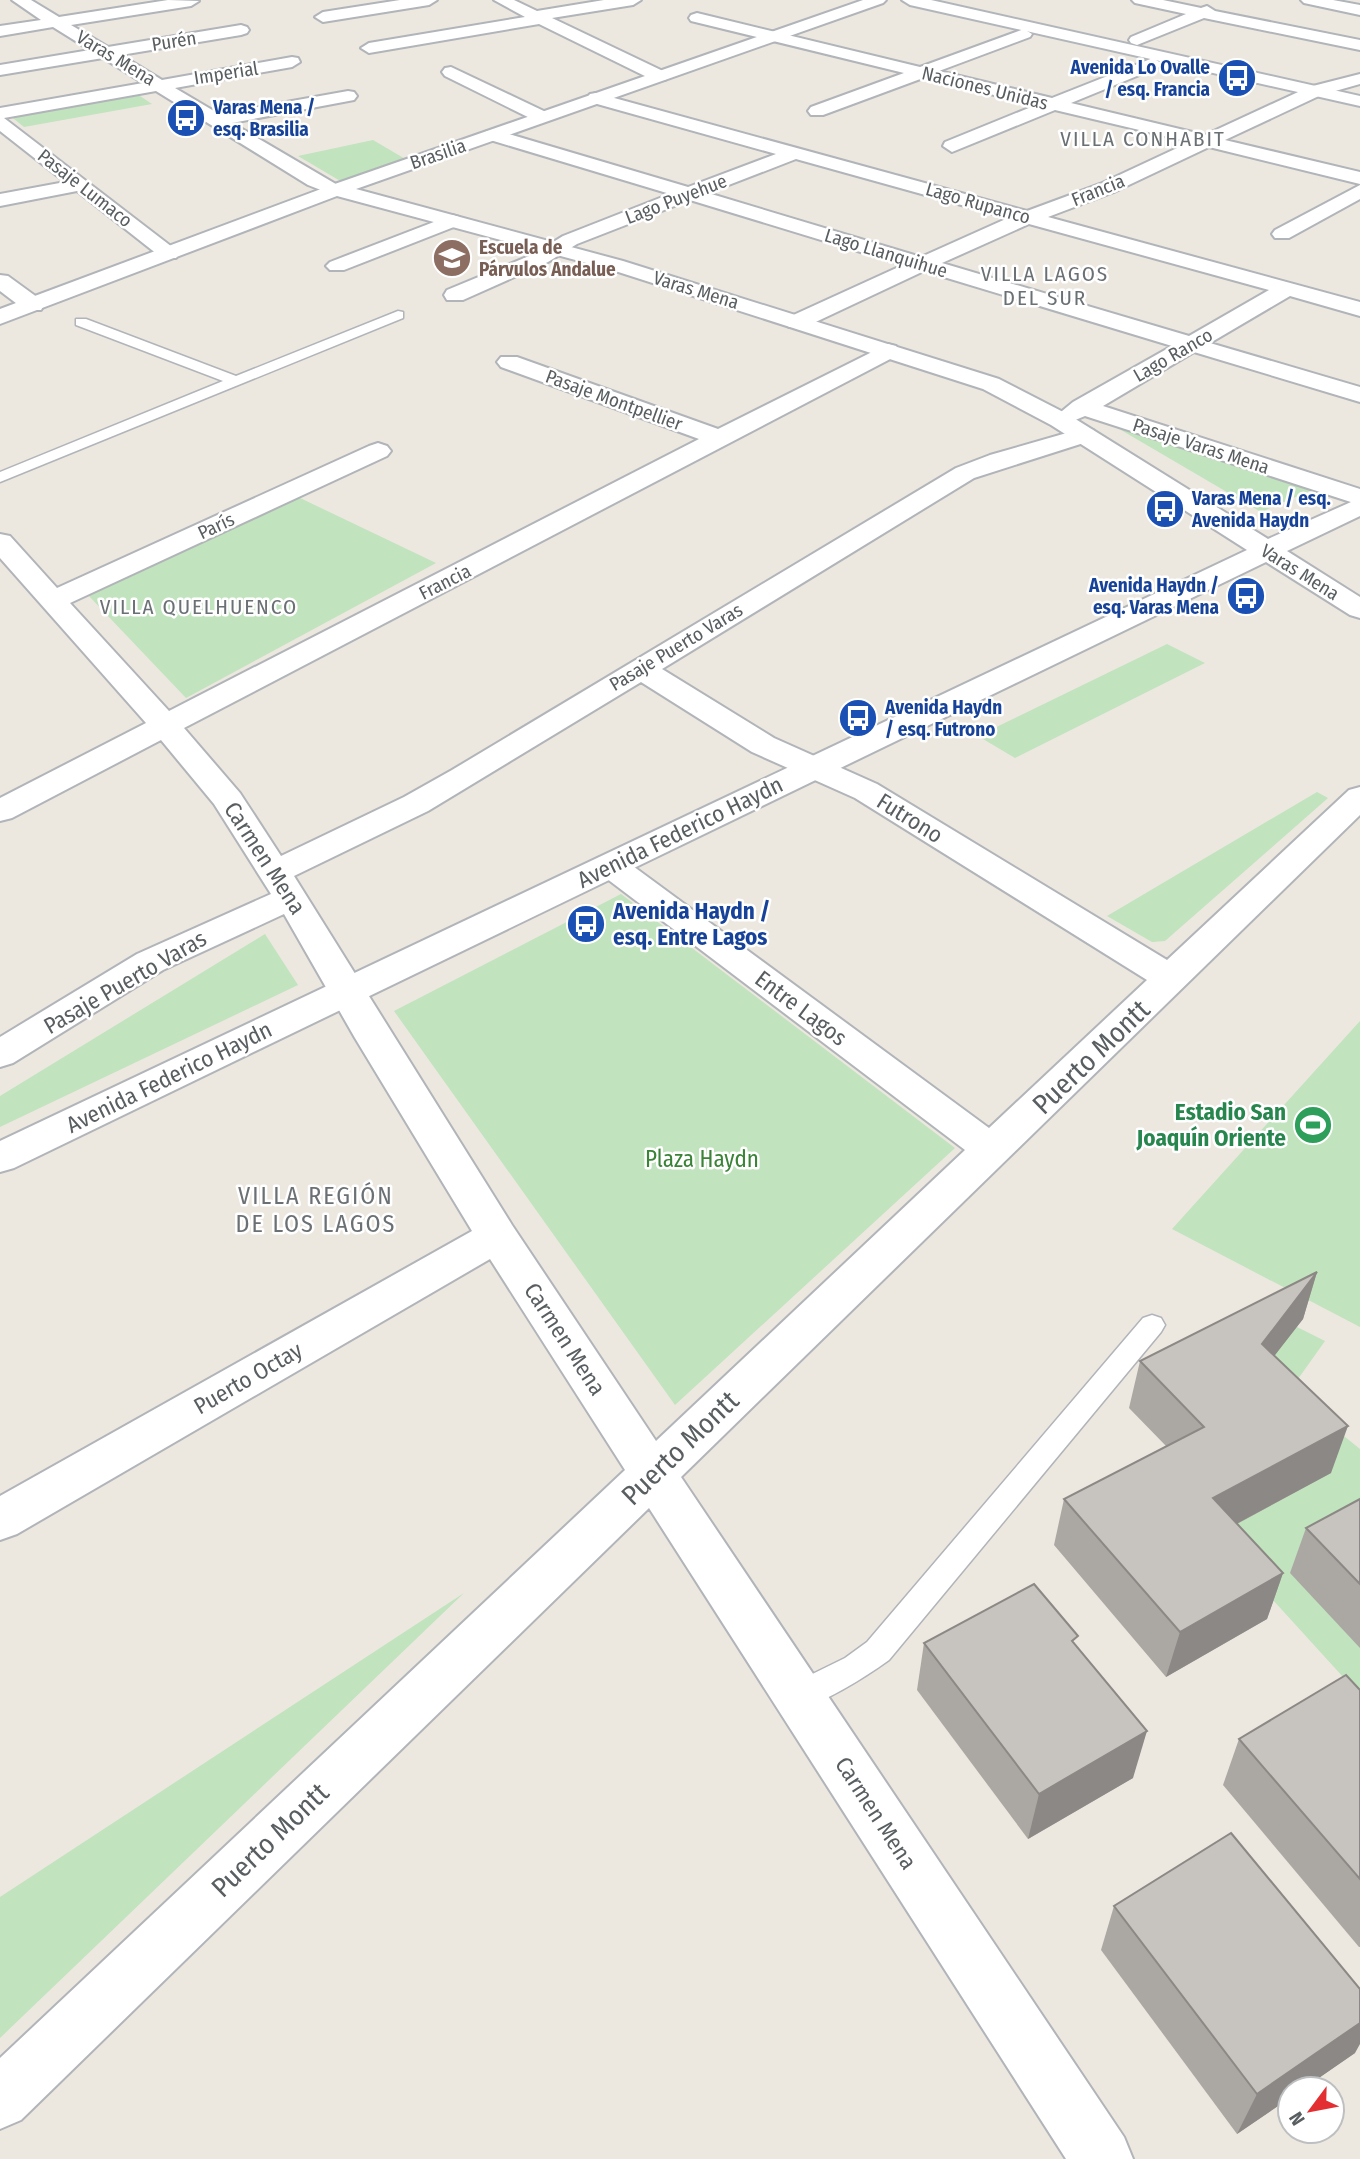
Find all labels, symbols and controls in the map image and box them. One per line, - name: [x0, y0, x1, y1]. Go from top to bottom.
- street label: Varas Mena: [72, 25, 160, 91]
- street label: Purén: [150, 26, 198, 56]
- place label: Avenida Lo Ovalle / esq. Francia: [1069, 56, 1210, 101]
- street label: Imperial: [192, 57, 260, 89]
- bus stop icon: Avenida Lo Ovalle / esq. Francia: [1216, 57, 1258, 99]
- street label: Naciones Unidas: [920, 61, 1050, 115]
- place label: Varas Mena / esq. Brasilia: [212, 96, 315, 141]
- bus stop icon: Varas Mena / esq. Brasilia: [165, 97, 207, 139]
- district label: VILLA CONHABIT: [1060, 126, 1226, 152]
- street label: Brasilia: [407, 134, 469, 174]
- street label: Pasaje Lumaco: [33, 144, 137, 232]
- street label: Lago Puyehue: [622, 169, 730, 229]
- street label: Francia: [1068, 169, 1128, 211]
- street label: Lago Rupanco: [923, 177, 1033, 229]
- street label: Lago Llanquihue: [822, 223, 950, 283]
- place label: Escuela de Párvulos Andalue: [479, 236, 616, 281]
- school or university icon: Escuela de Párvulos Andalue: [431, 237, 473, 279]
- district label: VILLA LAGOS DEL SUR: [981, 261, 1109, 311]
- street label: Varas Mena: [650, 266, 742, 314]
- street label: Lago Ranco: [1129, 323, 1217, 387]
- street label: Pasaje Montpellier: [542, 365, 686, 436]
- street label: Pasaje Varas Mena: [1130, 413, 1272, 479]
- place label: Varas Mena / esq. Avenida Haydn: [1191, 487, 1331, 532]
- bus stop icon: Varas Mena / esq. Avenida Haydn: [1144, 488, 1186, 530]
- street label: París: [194, 508, 238, 544]
- street label: Varas Mena: [1256, 539, 1344, 605]
- street label: Francia: [415, 559, 475, 605]
- place label: Avenida Haydn / esq. Varas Mena: [1088, 574, 1219, 619]
- bus stop icon: Avenida Haydn / esq. Varas Mena: [1225, 575, 1267, 617]
- district label: VILLA QUELHUENCO: [100, 594, 298, 620]
- street label: Pasaje Puerto Varas: [605, 598, 747, 696]
- place label: Avenida Haydn / esq. Futrono: [884, 696, 1002, 741]
- bus stop icon: Avenida Haydn / esq. Futrono: [837, 697, 879, 739]
- street label: Avenida Federico Haydn: [573, 770, 787, 894]
- street label: Futrono: [872, 787, 948, 849]
- street label: Carmen Mena: [218, 797, 312, 919]
- place label: Avenida Haydn / esq. Entre Lagos: [612, 897, 770, 951]
- bus stop icon: Avenida Haydn / esq. Entre Lagos: [565, 903, 607, 945]
- street label: Pasaje Puerto Varas: [39, 924, 211, 1040]
- street label: Entre Lagos: [750, 964, 853, 1052]
- street label: Puerto Montt: [1026, 992, 1157, 1121]
- street label: Avenida Federico Haydn: [62, 1015, 276, 1139]
- place label: Estadio San Joaquín Oriente: [1136, 1098, 1286, 1152]
- sports icon: Estadio San Joaquín Oriente: [1292, 1104, 1334, 1146]
- park label: Plaza Haydn: [645, 1145, 759, 1173]
- district label: VILLA REGIÓN DE LOS LAGOS: [236, 1182, 396, 1238]
- street label: Carmen Mena: [518, 1278, 612, 1400]
- street label: Puerto Octay: [189, 1335, 308, 1420]
- street label: Puerto Montt: [615, 1383, 746, 1512]
- street label: Carmen Mena: [829, 1752, 923, 1874]
- street label: Puerto Montt: [205, 1775, 336, 1904]
- north arrow: [1276, 2075, 1346, 2145]
- text: N: [1284, 2108, 1310, 2130]

